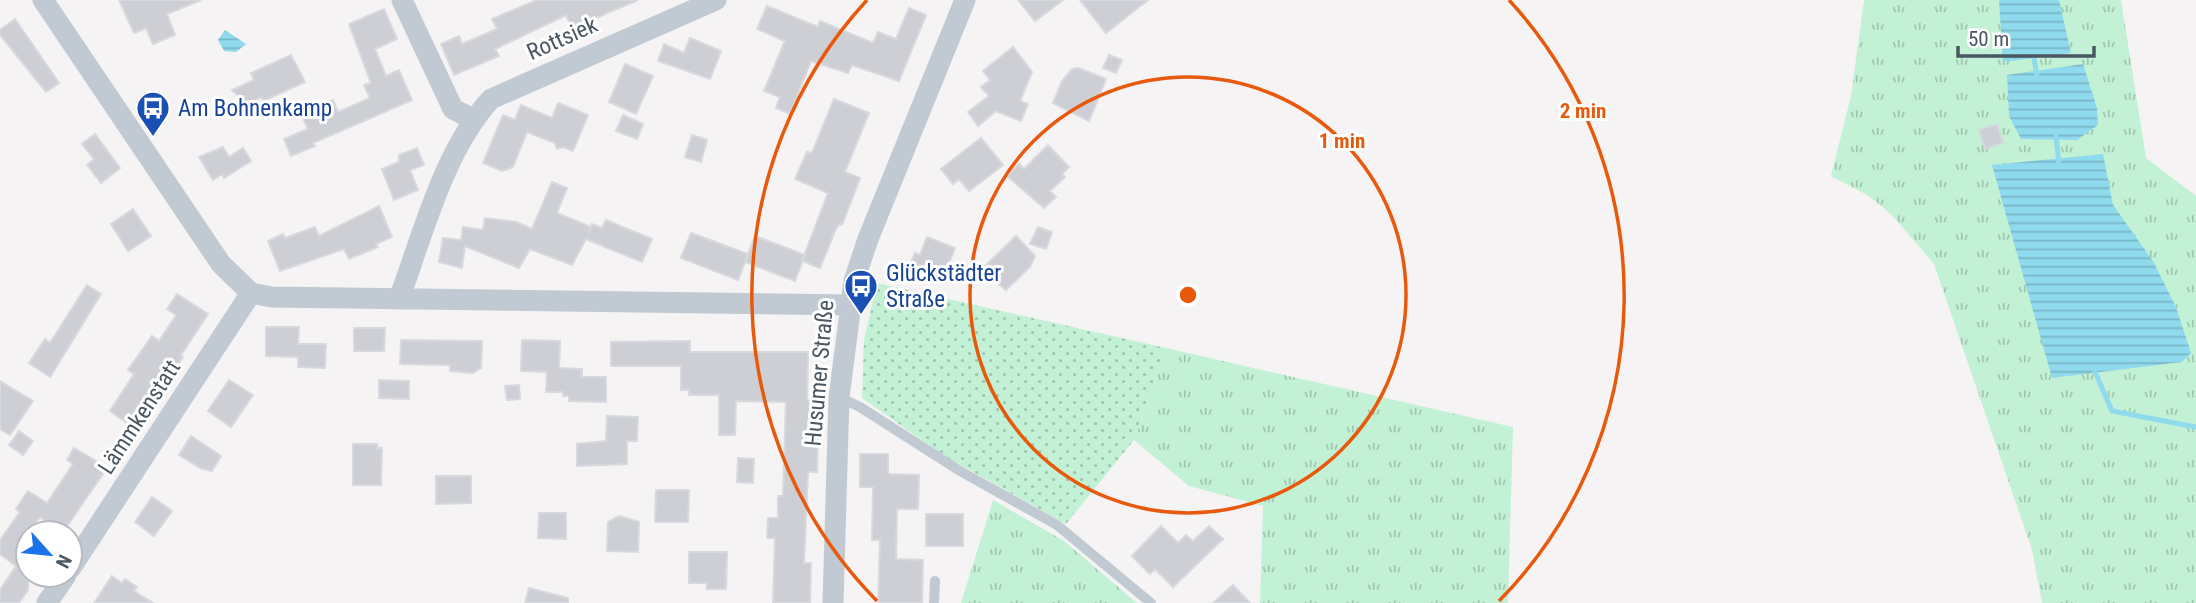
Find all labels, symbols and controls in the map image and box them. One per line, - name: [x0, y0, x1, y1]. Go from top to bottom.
- street label: Rottsiek: [523, 11, 602, 66]
- scale bar: [1958, 14, 2094, 58]
- text: 50 m: [1968, 27, 2009, 51]
- bus stop icon: Am Bohnenkamp: [134, 89, 172, 138]
- place label: Am Bohnenkamp: [178, 95, 332, 122]
- text: 2 min: [1560, 99, 1606, 123]
- text: 1 min: [1319, 129, 1365, 153]
- place label: Glückstädter Straße: [886, 260, 1001, 313]
- bus stop icon: Glückstädter Straße: [842, 267, 880, 316]
- centre of rings: [1176, 283, 1200, 307]
- street label: Husumer Straße: [800, 299, 839, 447]
- street label: Lämmkenstatt: [93, 355, 186, 479]
- north arrow: [14, 519, 84, 589]
- text: N: [51, 551, 77, 572]

